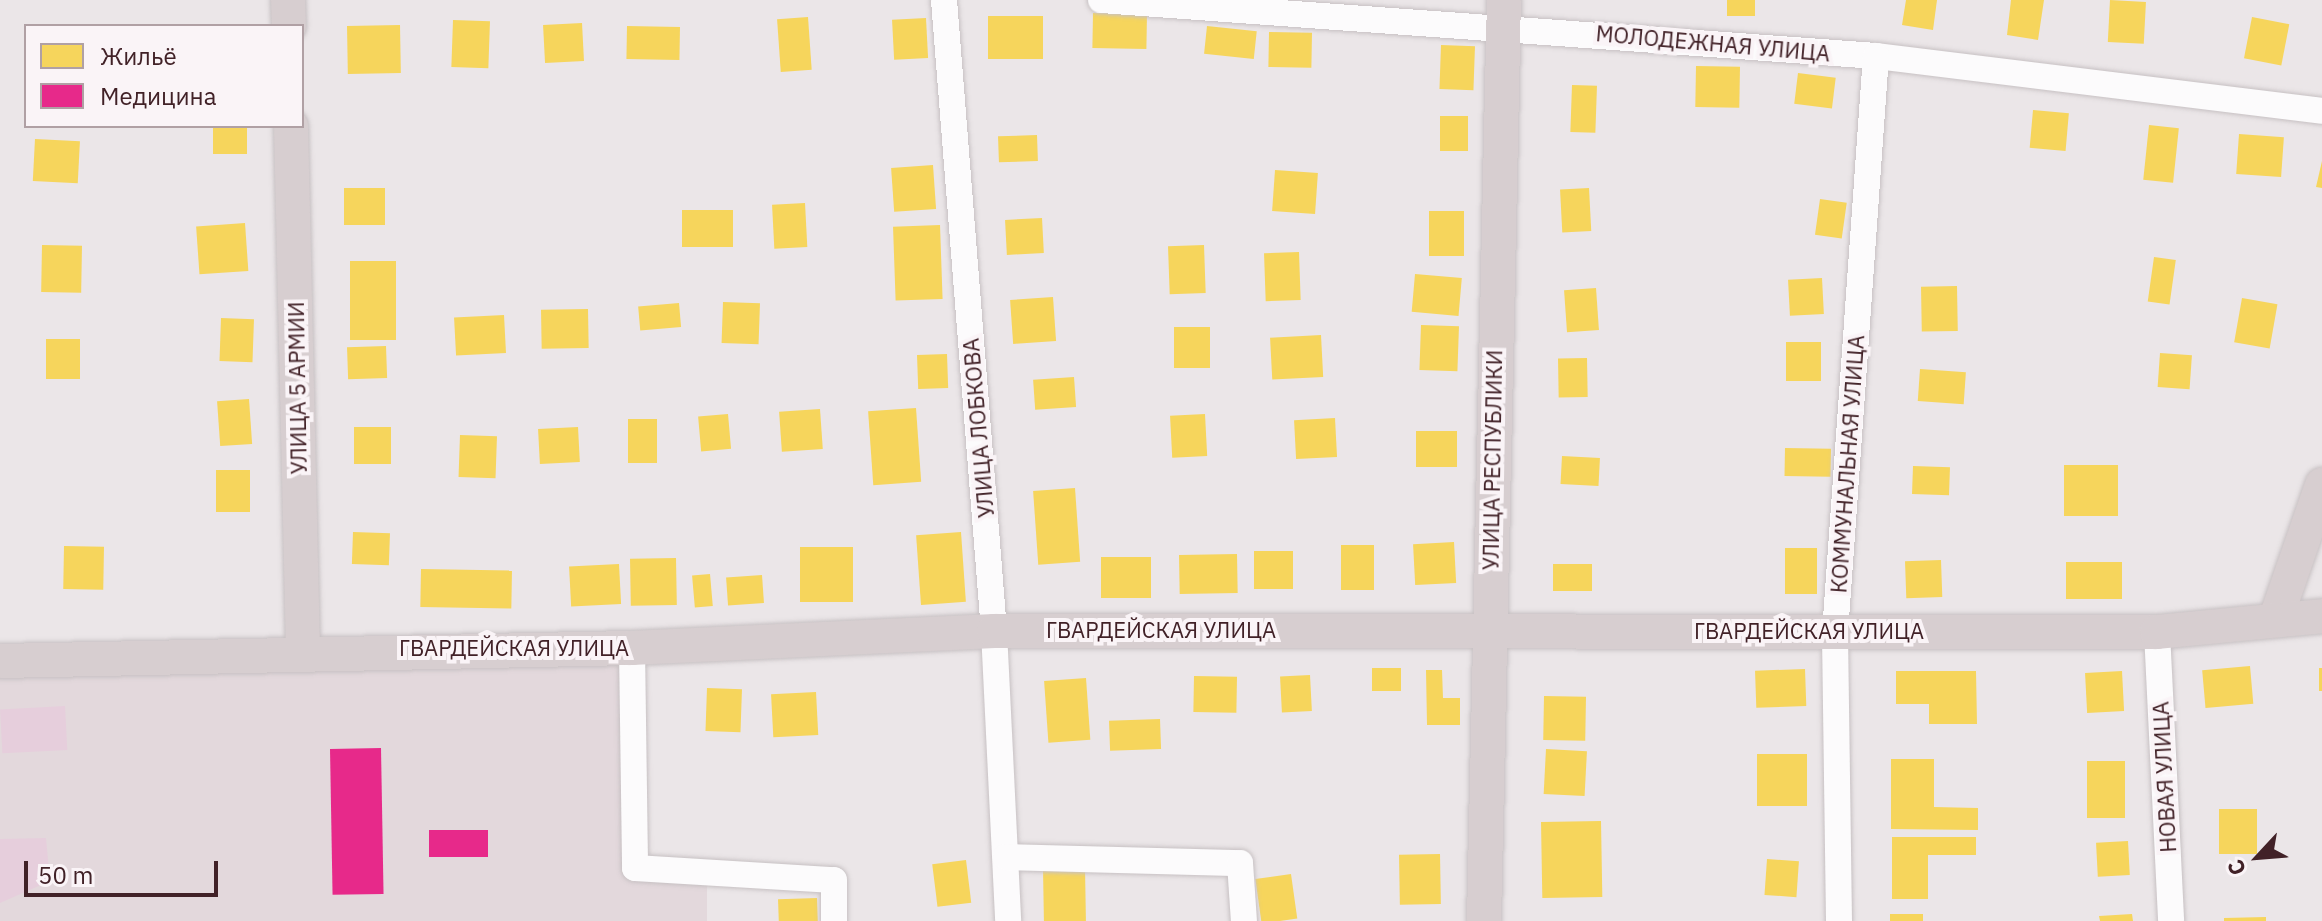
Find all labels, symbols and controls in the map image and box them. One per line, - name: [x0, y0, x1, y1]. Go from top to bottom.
- street label: МОЛОДЕЖНАЯ УЛИЦА: [1595, 20, 1831, 66]
- legend: [24, 24, 304, 128]
- text: Жильё: [100, 40, 177, 72]
- text: Медицина: [100, 80, 217, 112]
- street label: УЛИЦА 5 АРМИИ: [282, 301, 312, 475]
- street label: КОММУНАЛЬНАЯ УЛИЦА: [1825, 334, 1869, 594]
- street label: УЛИЦА ЛОБКОВА: [957, 337, 999, 519]
- street label: УЛИЦА РЕСПУБЛИКИ: [1477, 349, 1507, 571]
- street label: ГВАРДЕЙСКАЯ УЛИЦА: [1046, 617, 1276, 643]
- street label: ГВАРДЕЙСКАЯ УЛИЦА: [1694, 618, 1924, 644]
- street label: ГВАРДЕЙСКАЯ УЛИЦА: [399, 635, 629, 661]
- street label: НОВАЯ УЛИЦА: [2147, 701, 2181, 853]
- north arrow: [2218, 817, 2298, 897]
- scale bar: [28, 845, 222, 895]
- text: С: [2220, 855, 2252, 881]
- text: 50 m: [38, 859, 93, 891]

